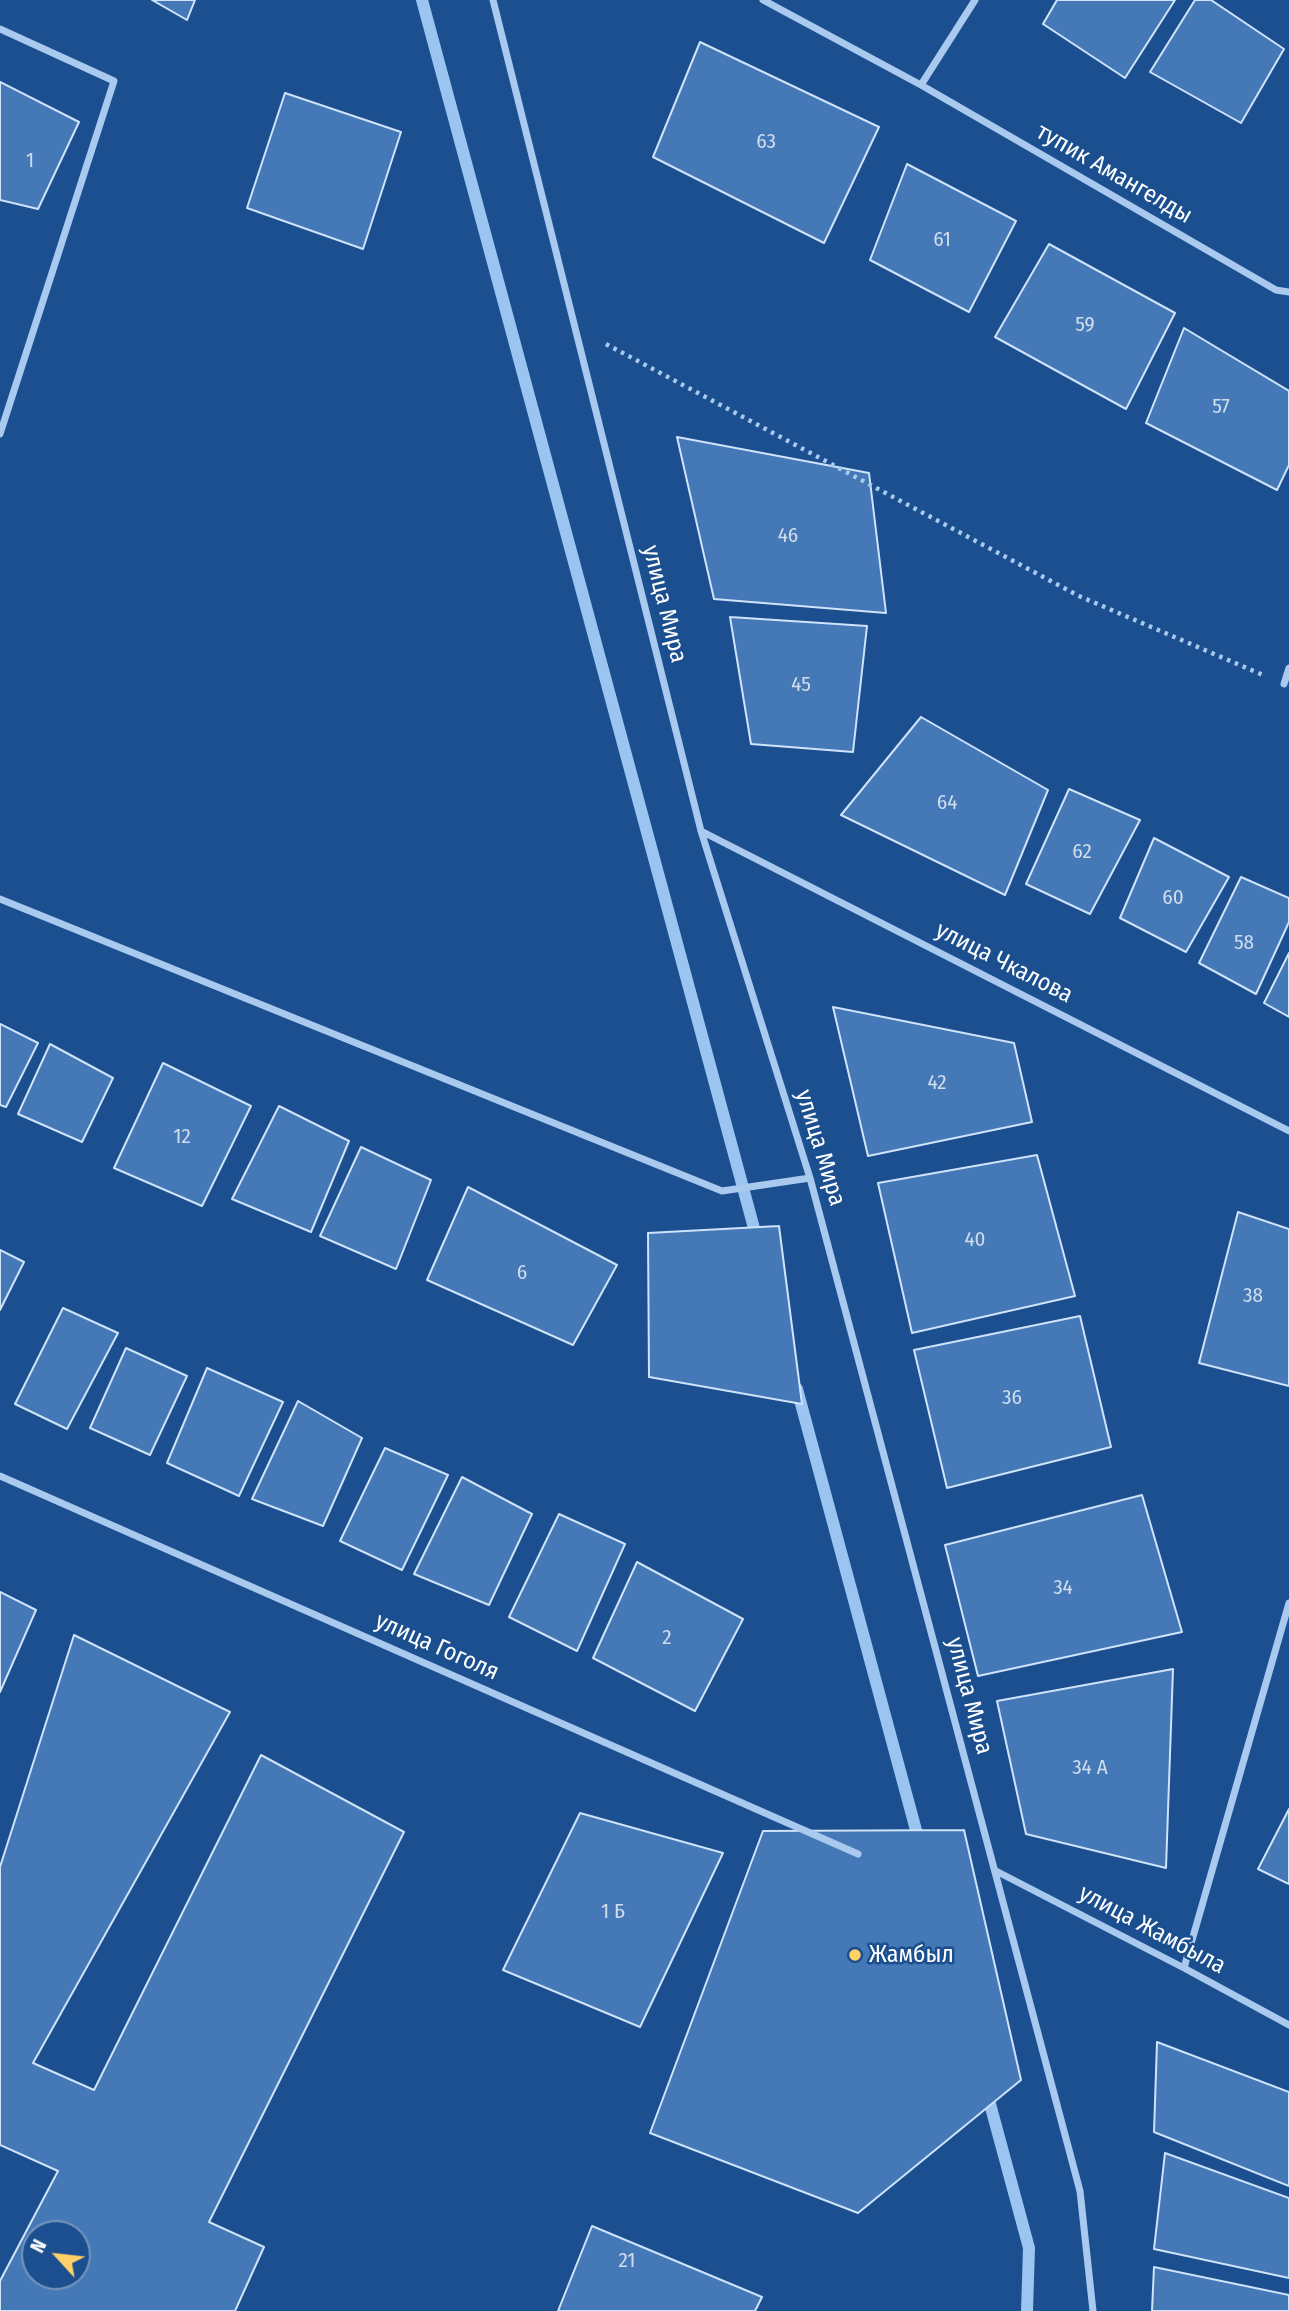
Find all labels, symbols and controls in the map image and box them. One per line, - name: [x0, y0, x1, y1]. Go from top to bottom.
- street label: тупик Амангелды: [1031, 118, 1197, 230]
- house number: 63: [756, 129, 776, 155]
- house number: 1: [26, 148, 34, 174]
- house number: 61: [933, 227, 951, 253]
- house number: 59: [1075, 312, 1095, 338]
- house number: 57: [1212, 394, 1230, 420]
- house number: 46: [778, 523, 798, 549]
- street label: улица Мира: [636, 542, 692, 666]
- house number: 45: [791, 672, 811, 698]
- house number: 64: [937, 790, 957, 816]
- house number: 62: [1072, 839, 1092, 865]
- house number: 60: [1162, 885, 1184, 911]
- street label: улица Чкалова: [931, 916, 1077, 1010]
- house number: 58: [1234, 930, 1254, 956]
- house number: 42: [927, 1070, 947, 1096]
- street label: улица Мира: [789, 1086, 851, 1210]
- house number: 12: [173, 1124, 191, 1150]
- house number: 40: [964, 1227, 986, 1253]
- house number: 6: [517, 1260, 527, 1286]
- house number: 38: [1243, 1283, 1263, 1309]
- house number: 36: [1002, 1385, 1022, 1411]
- house number: 34: [1053, 1575, 1073, 1601]
- street label: улица Гоголя: [371, 1607, 503, 1687]
- house number: 2: [662, 1625, 672, 1651]
- street label: улица Мира: [940, 1634, 998, 1758]
- house number: 34 А: [1072, 1755, 1108, 1781]
- street label: улица Жамбыла: [1074, 1879, 1230, 1981]
- house number: 1 Б: [601, 1899, 625, 1925]
- place label: Жамбыл: [869, 1941, 954, 1969]
- marker: Жамбыл: [847, 1947, 863, 1963]
- north arrow: [21, 2220, 91, 2290]
- text: N: [26, 2236, 51, 2256]
- house number: 21: [619, 2248, 635, 2274]

